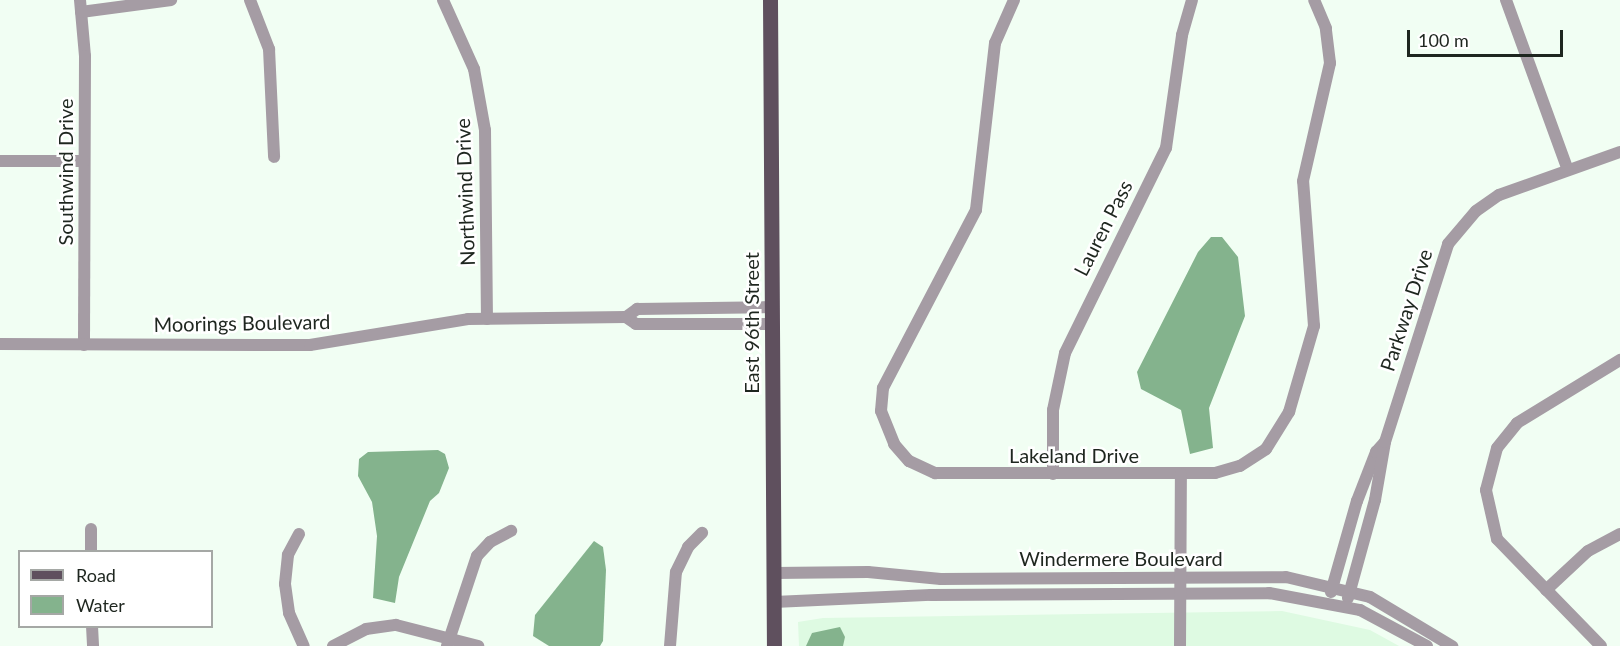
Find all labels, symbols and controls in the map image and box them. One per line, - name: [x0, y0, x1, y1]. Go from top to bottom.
- scale bar: [1410, 18, 1566, 56]
- text: 100 m: [1418, 29, 1469, 51]
- street label: Southwind Drive: [53, 98, 77, 246]
- street label: Northwind Drive: [450, 118, 480, 266]
- street label: Lauren Pass: [1069, 176, 1137, 280]
- street label: Parkway Drive: [1375, 246, 1437, 374]
- street label: East 96th Street: [739, 252, 763, 394]
- street label: Moorings Boulevard: [153, 309, 331, 337]
- street label: Lakeland Drive: [1009, 443, 1139, 467]
- street label: Windermere Boulevard: [1019, 546, 1223, 570]
- legend: [18, 550, 213, 628]
- text: Road: [76, 564, 116, 586]
- text: Water: [76, 594, 125, 616]

